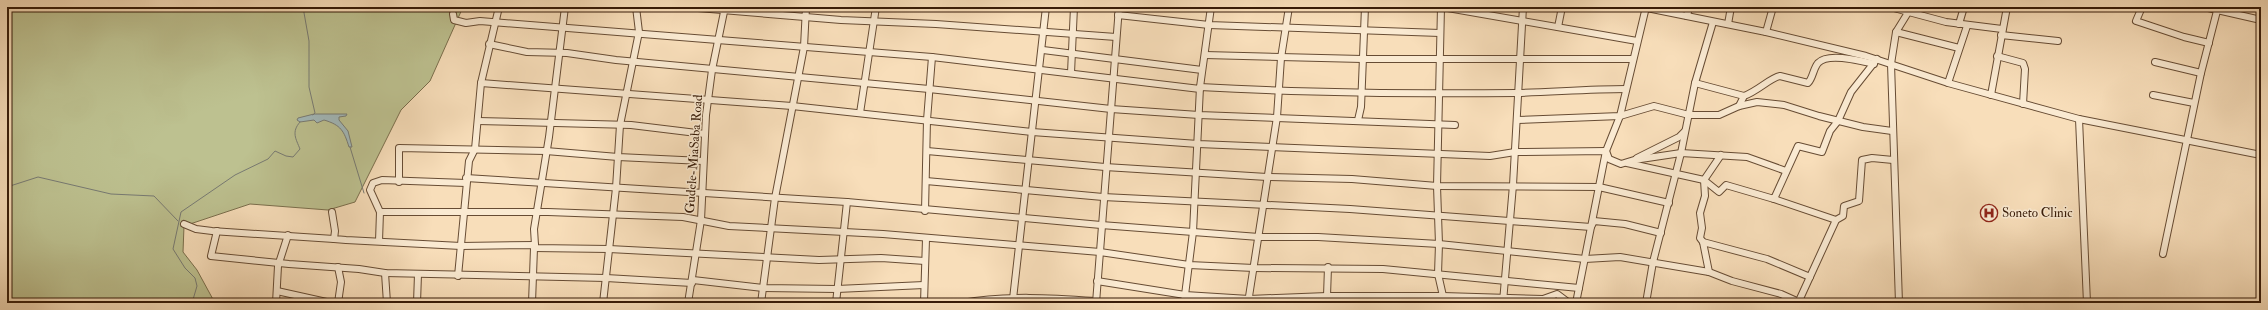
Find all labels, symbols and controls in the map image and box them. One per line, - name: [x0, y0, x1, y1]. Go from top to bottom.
- street label: Gudele-MiaSaba Road: [682, 93, 706, 214]
- hospital icon: Soneto Clinic: [1979, 203, 1999, 223]
- place label: Soneto Clinic: [2002, 205, 2072, 221]

